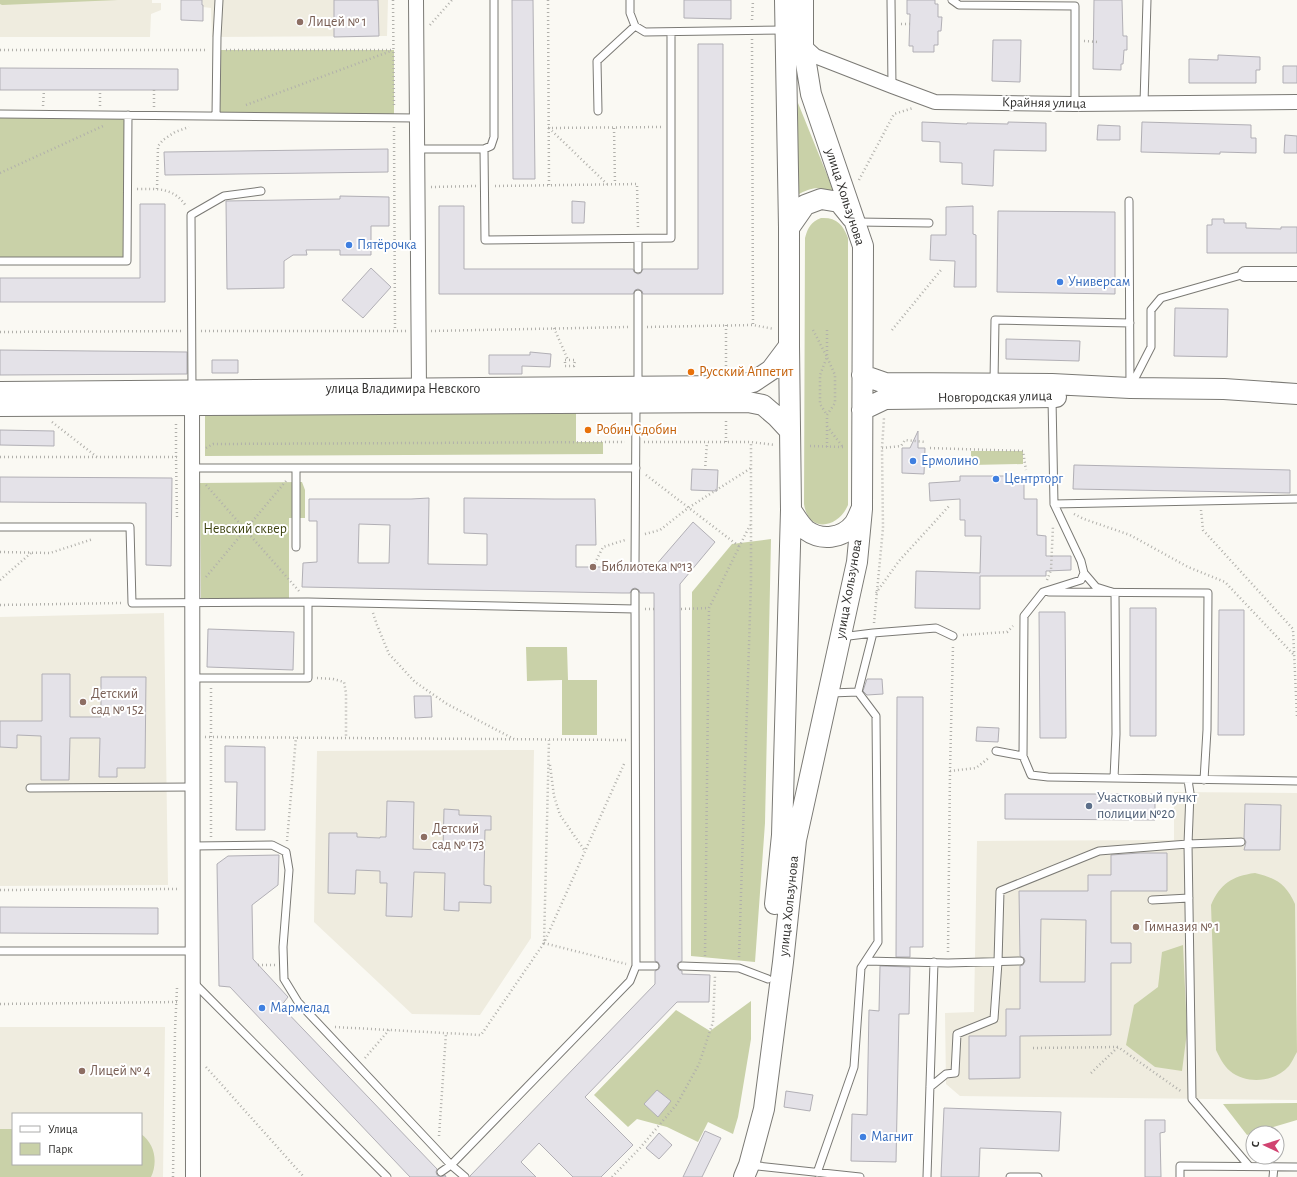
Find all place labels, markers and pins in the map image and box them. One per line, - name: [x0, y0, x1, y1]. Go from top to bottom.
- place label: Лицей № 1: [308, 15, 367, 29]
- marker: Лицей № 1: [295, 17, 305, 27]
- place label: Пятёрочка: [357, 238, 417, 252]
- marker: Пятёрочка: [344, 240, 354, 250]
- place label: Универсам: [1068, 275, 1130, 289]
- marker: Универсам: [1055, 277, 1065, 287]
- place label: Русский Аппетит: [699, 365, 794, 379]
- marker: Русский Аппетит: [686, 367, 696, 377]
- place label: Робин Сдобин: [596, 423, 677, 437]
- marker: Робин Сдобин: [583, 425, 593, 435]
- place label: Ермолино: [921, 454, 979, 468]
- marker: Ермолино: [908, 456, 918, 466]
- place label: Центрторг: [1004, 472, 1063, 486]
- marker: Центрторг: [991, 474, 1001, 484]
- place label: Библиотека №13: [601, 560, 693, 574]
- marker: Библиотека №13: [588, 562, 598, 572]
- place label: Детский сад № 152: [91, 687, 144, 717]
- marker: Детский сад № 152: [78, 697, 88, 707]
- place label: Участковый пункт полиции №20: [1097, 791, 1198, 821]
- marker: Участковый пункт полиции №20: [1084, 801, 1094, 811]
- place label: Детский сад № 173: [432, 822, 484, 852]
- marker: Детский сад № 173: [419, 832, 429, 842]
- place label: Гимназия № 1: [1144, 920, 1219, 934]
- marker: Гимназия № 1: [1131, 922, 1141, 932]
- place label: Мармелад: [270, 1001, 330, 1015]
- marker: Мармелад: [257, 1003, 267, 1013]
- place label: Лицей № 4: [90, 1064, 151, 1078]
- marker: Лицей № 4: [77, 1066, 87, 1076]
- place label: Магнит: [871, 1130, 914, 1144]
- marker: Магнит: [858, 1132, 868, 1142]

